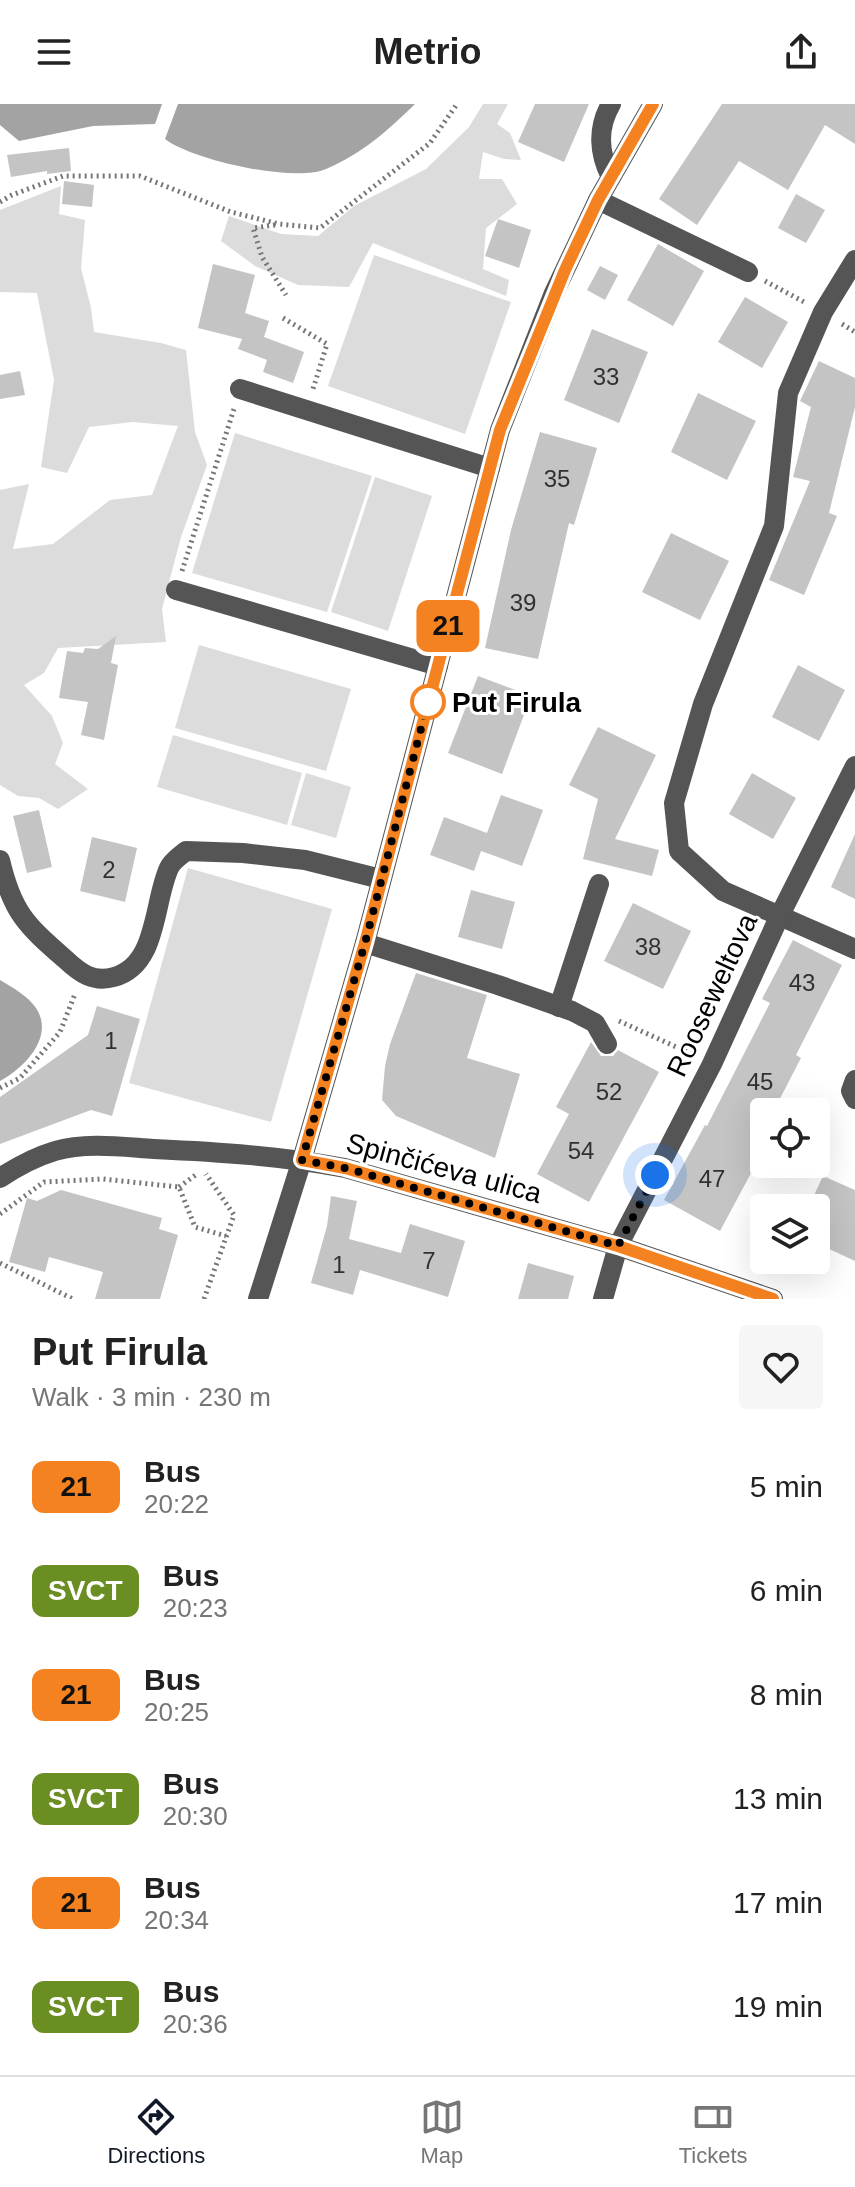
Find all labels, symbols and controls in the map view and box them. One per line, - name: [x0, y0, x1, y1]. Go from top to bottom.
- icon: menu: [32, 30, 76, 74]
- icon: share: [779, 30, 823, 74]
- text: Metrio: [374, 31, 482, 72]
- house number: 33: [593, 363, 619, 390]
- house number: 35: [544, 465, 570, 492]
- house number: 39: [510, 589, 536, 616]
- line badge: 21: [412, 600, 484, 652]
- text: 21: [432, 610, 464, 641]
- marker: Put Firula: [411, 685, 445, 719]
- place label: Put Firula: [452, 687, 582, 718]
- house number: 2: [102, 856, 116, 883]
- street label: Rooseweltova: [661, 908, 763, 1081]
- house number: 38: [635, 933, 661, 960]
- house number: 43: [789, 969, 815, 996]
- house number: 1: [104, 1027, 118, 1054]
- house number: 45: [747, 1068, 773, 1095]
- house number: 52: [596, 1078, 622, 1105]
- map controls: [750, 1098, 830, 1274]
- button: locate: [750, 1098, 830, 1178]
- street label: Spinčićeva ulica: [343, 1127, 545, 1209]
- house number: 54: [568, 1137, 594, 1164]
- your location: [635, 1155, 675, 1195]
- house number: 47: [699, 1165, 725, 1192]
- button: layers: [750, 1194, 830, 1274]
- house number: 7: [422, 1247, 436, 1274]
- house number: 1: [332, 1251, 346, 1278]
- button: heart: [739, 1325, 823, 1409]
- text: Put Firula: [32, 1331, 207, 1373]
- text: Walk · 3 min · 230 m: [32, 1382, 271, 1412]
- text: Bus: [144, 1455, 201, 1488]
- text: 5 min: [750, 1470, 823, 1503]
- text: 21: [60, 1471, 92, 1502]
- text: 20:22: [144, 1489, 209, 1519]
- text: Bus: [163, 1559, 219, 1592]
- text: 6 min: [750, 1574, 823, 1607]
- text: SVCT: [48, 1575, 123, 1606]
- text: 20:23: [163, 1593, 228, 1623]
- text: Bus: [144, 1663, 201, 1696]
- text: 8 min: [750, 1678, 823, 1711]
- text: 21: [60, 1679, 92, 1710]
- text: 20:25: [144, 1697, 209, 1727]
- text: Bus: [163, 1767, 219, 1800]
- text: 13 min: [733, 1782, 823, 1815]
- text: SVCT: [48, 1783, 123, 1814]
- text: 20:30: [163, 1801, 228, 1831]
- text: Bus: [144, 1871, 201, 1904]
- text: 17 min: [733, 1886, 823, 1919]
- text: 21: [60, 1887, 92, 1918]
- text: 20:34: [144, 1905, 209, 1935]
- text: Bus: [163, 1975, 219, 2008]
- text: 19 min: [733, 1990, 823, 2023]
- text: SVCT: [48, 1991, 123, 2022]
- text: 20:36: [163, 2009, 228, 2039]
- tab: Directions: [107, 2095, 205, 2169]
- tab: Map: [420, 2095, 464, 2169]
- tab: Tickets: [679, 2095, 748, 2169]

